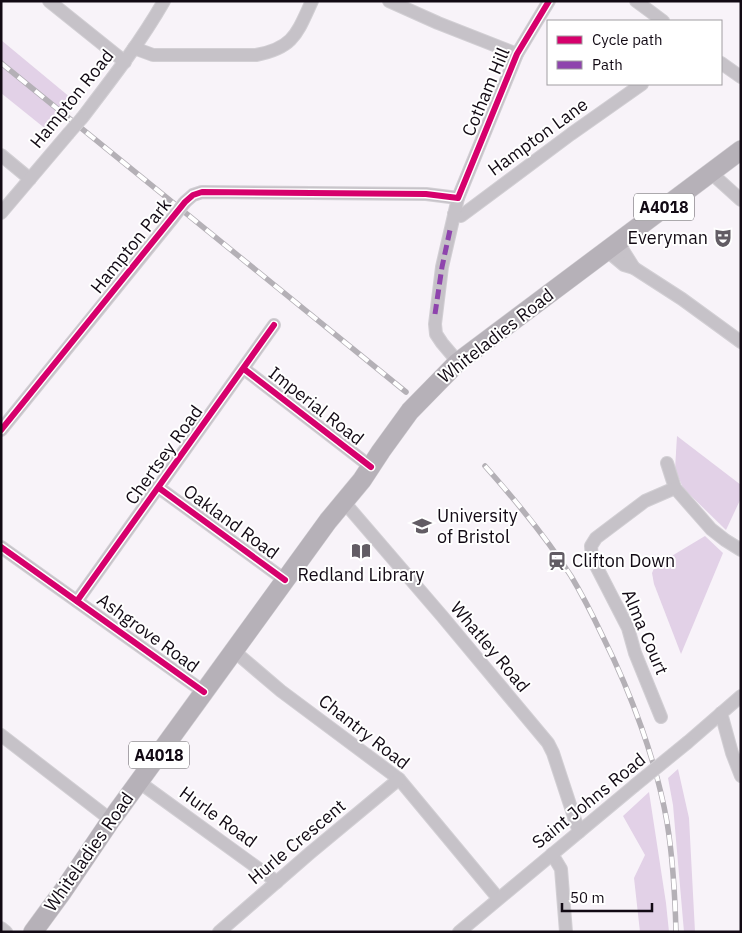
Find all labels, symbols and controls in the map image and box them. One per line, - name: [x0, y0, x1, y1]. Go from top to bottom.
- legend: [547, 20, 722, 85]
- text: Cycle path: [592, 30, 663, 49]
- street label: Cotham Hill: [457, 44, 515, 140]
- street label: Hampton Road: [25, 45, 118, 153]
- text: Path: [592, 55, 623, 74]
- street label: Hampton Lane: [483, 93, 592, 181]
- street label: Hampton Park: [85, 193, 176, 298]
- road number: A4018: [634, 193, 694, 220]
- place label: Everyman: [628, 226, 708, 249]
- theatre icon: Everyman: [712, 227, 734, 249]
- street label: Whiteladies Road: [433, 283, 558, 388]
- street label: Imperial Road: [264, 361, 368, 450]
- street label: Chertsey Road: [120, 400, 207, 509]
- street label: Oakland Road: [179, 479, 284, 564]
- place label: University of Bristol: [437, 504, 518, 548]
- school or university icon: University of Bristol: [411, 515, 433, 537]
- library icon: Redland Library: [350, 540, 372, 562]
- place label: Clifton Down: [572, 549, 675, 572]
- station icon: Clifton Down: [546, 550, 568, 572]
- place label: Redland Library: [298, 563, 424, 586]
- street label: Alma Court: [617, 586, 674, 678]
- street label: Ashgrove Road: [93, 588, 204, 677]
- street label: Whatley Road: [446, 597, 535, 697]
- street label: Chantry Road: [314, 689, 414, 774]
- road number: A4018: [129, 742, 189, 768]
- street label: Saint Johns Road: [527, 748, 650, 853]
- street label: Hurle Road: [175, 781, 261, 852]
- street label: Whiteladies Road: [39, 788, 138, 916]
- street label: Hurle Crescent: [243, 794, 350, 889]
- scale bar: [562, 880, 652, 912]
- text: 50 m: [570, 888, 605, 907]

